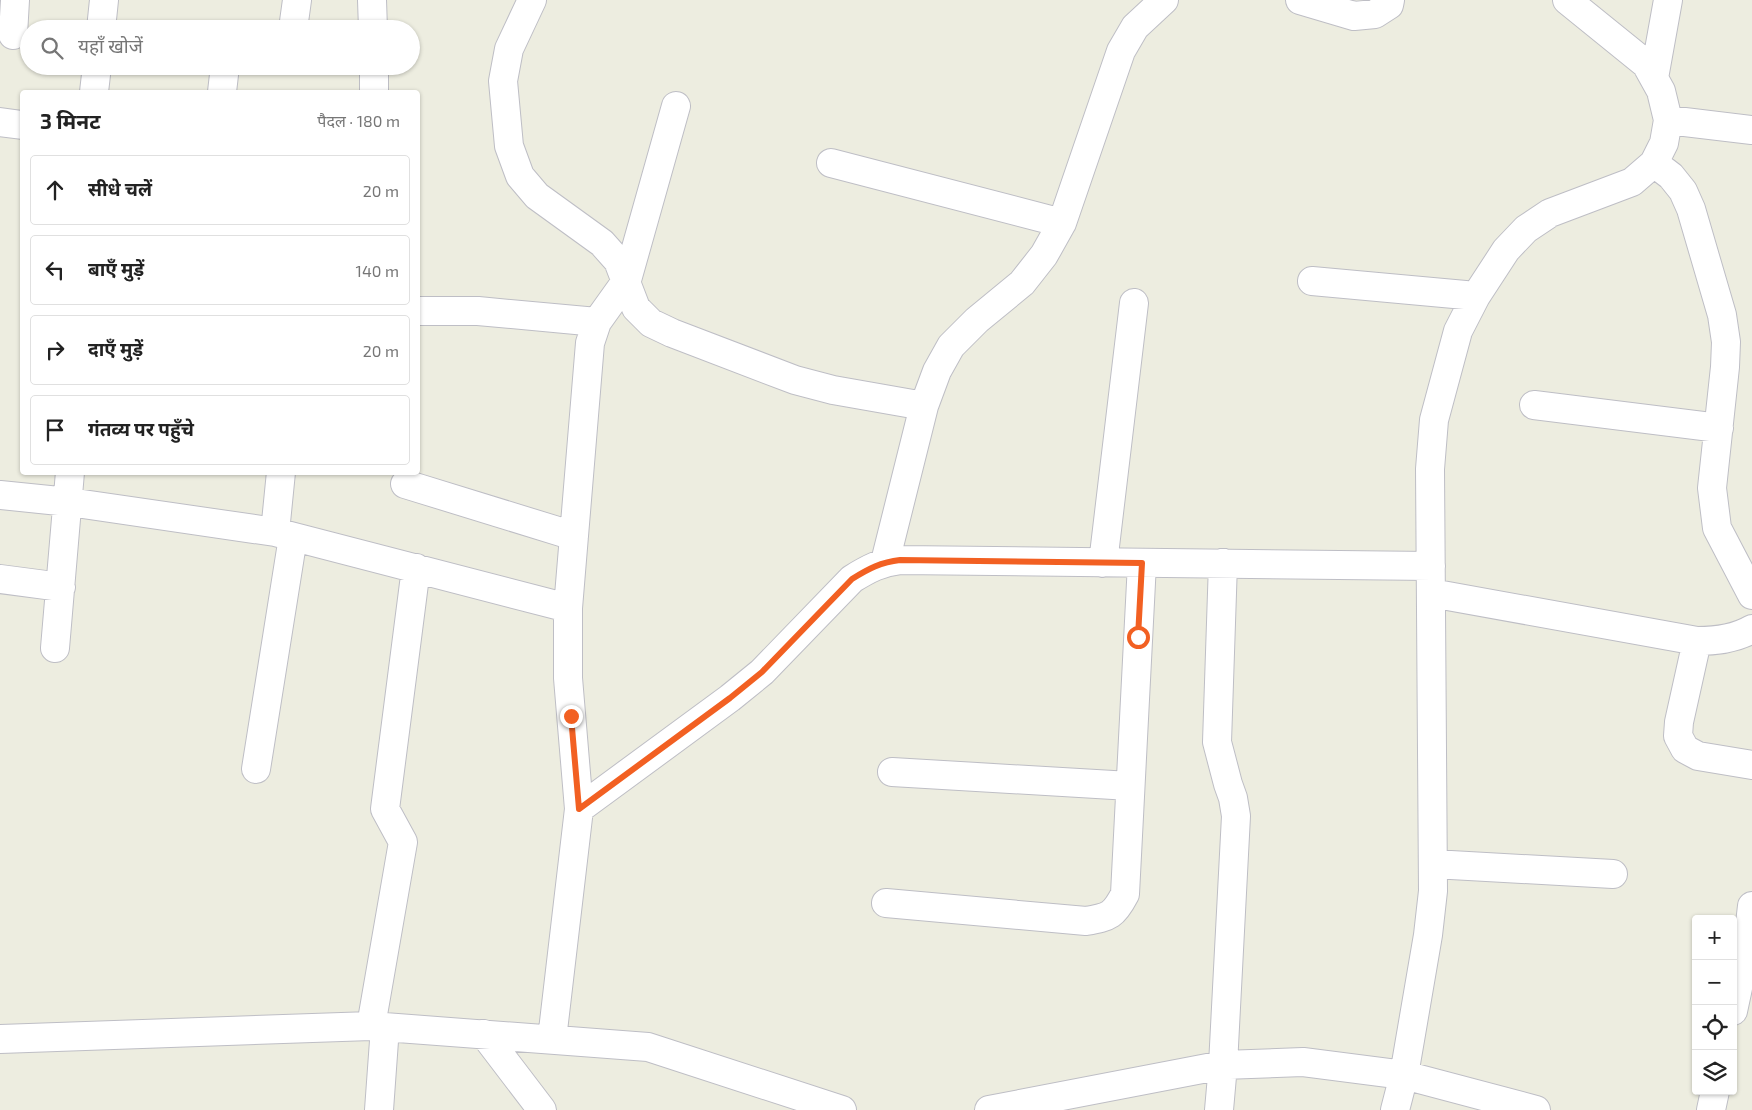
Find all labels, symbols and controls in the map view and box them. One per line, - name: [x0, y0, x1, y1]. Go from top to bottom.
- search box: [20, 20, 420, 75]
- icon: search: [38, 34, 66, 62]
- text: यहाँ खोजें: [78, 34, 143, 57]
- text: 3 मिनट: [40, 108, 101, 133]
- text: पैदल · 180 m: [317, 111, 400, 130]
- icon: ahead: [41, 176, 69, 204]
- text: सीधे चलें: [88, 177, 152, 200]
- text: 20 m: [363, 181, 399, 200]
- icon: left: [41, 256, 69, 284]
- text: बाएँ मुड़ें: [88, 257, 144, 280]
- text: 140 m: [356, 261, 399, 280]
- icon: right: [41, 336, 69, 364]
- text: दाएँ मुड़ें: [88, 337, 143, 360]
- text: 20 m: [363, 341, 399, 360]
- icon: arrive: [41, 416, 69, 444]
- text: गंतव्य पर पहुँचे: [88, 417, 194, 440]
- route start: [1127, 626, 1150, 649]
- route end: [560, 705, 583, 728]
- map controls: [1692, 915, 1737, 1095]
- button: +: [1692, 915, 1737, 960]
- button: −: [1692, 960, 1737, 1005]
- button: locate: [1692, 1005, 1737, 1050]
- button: layers: [1692, 1050, 1737, 1095]

